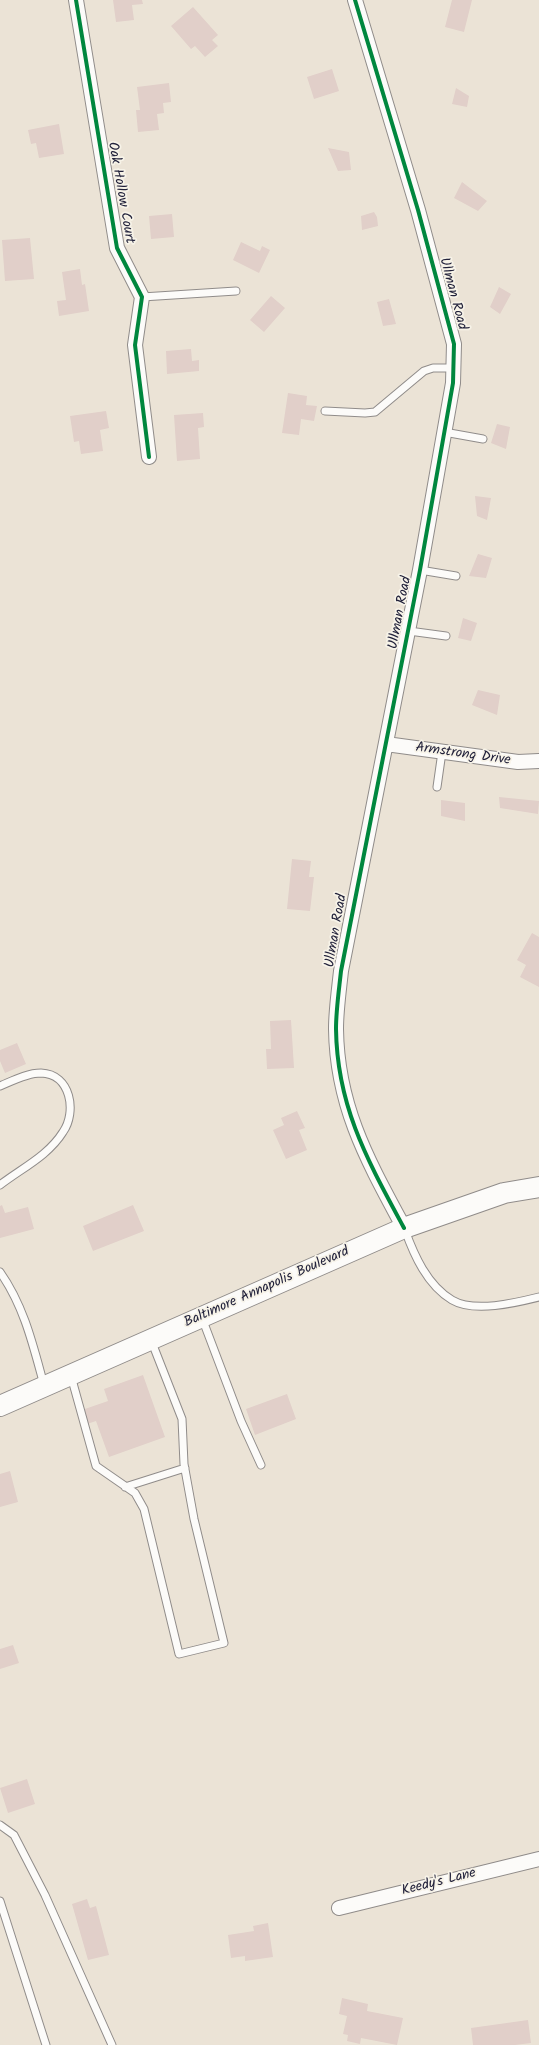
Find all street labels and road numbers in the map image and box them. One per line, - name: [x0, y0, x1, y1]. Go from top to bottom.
- street label: Oak Hollow Court: [103, 141, 137, 245]
- street label: Ullman Road: [434, 256, 470, 332]
- street label: Ullman Road: [386, 575, 416, 651]
- street label: Armstrong Drive: [415, 740, 511, 770]
- street label: Ullman Road: [322, 893, 352, 969]
- street label: Baltimore Annapolis Boulevard: [182, 1244, 352, 1332]
- street label: Keedy's Lane: [400, 1866, 478, 1900]

